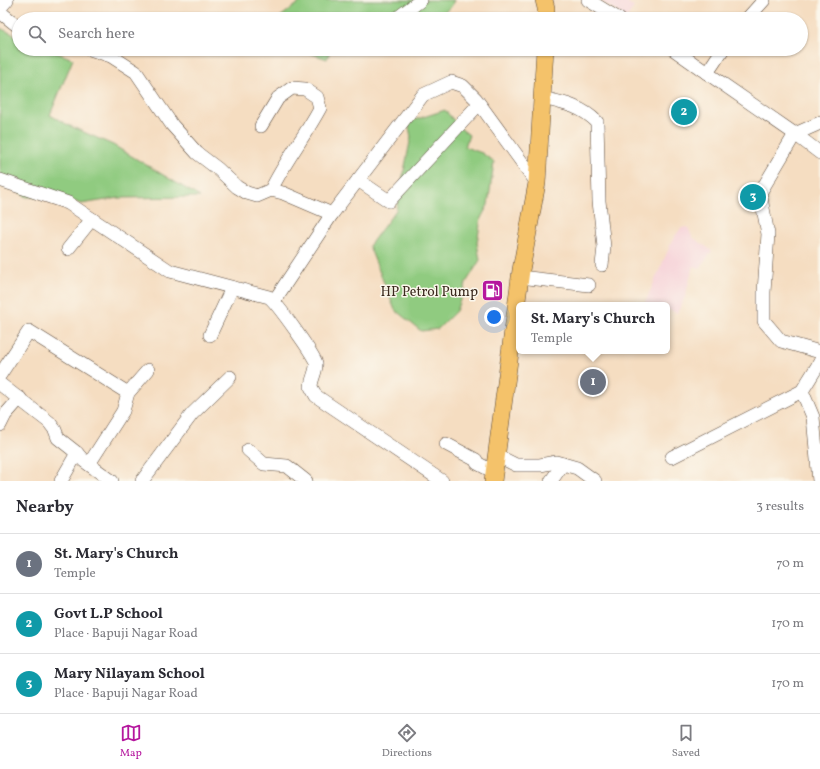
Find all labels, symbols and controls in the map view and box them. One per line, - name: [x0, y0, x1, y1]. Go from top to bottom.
- search box: [12, 12, 808, 56]
- icon: search: [26, 23, 48, 45]
- text: Search here: [58, 24, 135, 45]
- pin: 2: [671, 97, 697, 127]
- pin: 3: [740, 182, 766, 212]
- fuel station icon: HP Petrol Pump: [480, 278, 506, 304]
- place label: HP Petrol Pump: [381, 283, 478, 302]
- popup: [516, 302, 670, 354]
- your location: [484, 307, 504, 327]
- text: St. Mary's Church: [531, 309, 655, 330]
- text: Temple: [531, 330, 573, 348]
- pin: 1: [580, 367, 606, 397]
- text: Nearby: [16, 496, 74, 519]
- text: 3 results: [756, 498, 804, 516]
- text: St. Mary's Church: [54, 544, 178, 565]
- text: 1: [26, 555, 32, 573]
- text: 70 m: [776, 555, 804, 573]
- text: Temple: [54, 565, 96, 583]
- text: Govt L.P School: [54, 604, 163, 625]
- text: 2: [26, 615, 32, 633]
- text: 170 m: [771, 615, 804, 633]
- text: Place · Bapuji Nagar Road: [54, 625, 198, 643]
- text: Mary Nilayam School: [54, 664, 205, 685]
- text: 3: [26, 675, 32, 693]
- text: 170 m: [771, 675, 804, 693]
- text: Place · Bapuji Nagar Road: [54, 685, 198, 703]
- tab: Map: [120, 722, 142, 761]
- tab: Directions: [382, 722, 432, 761]
- tab: Saved: [672, 722, 700, 761]

